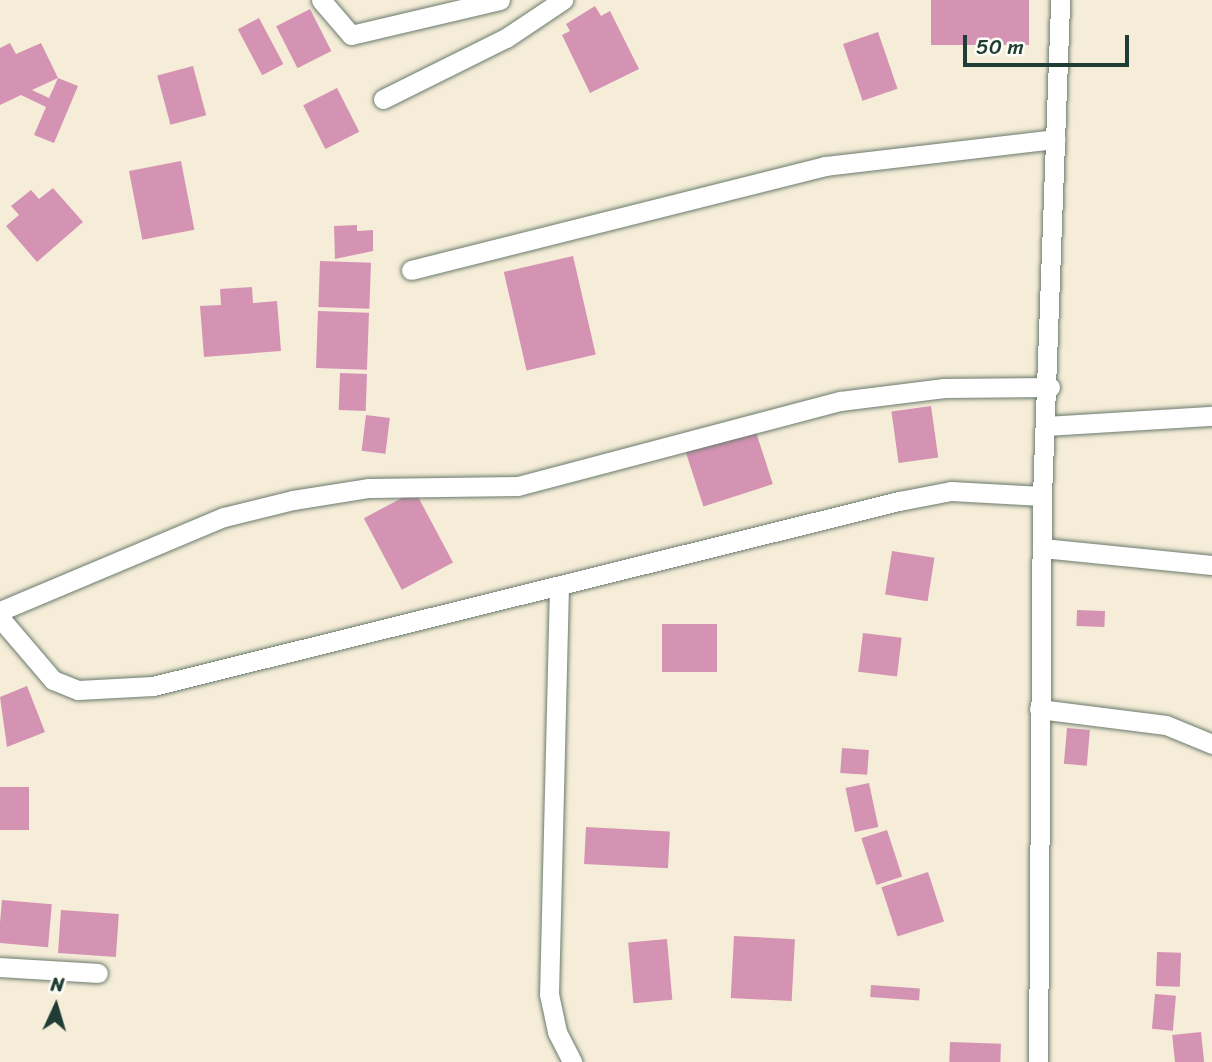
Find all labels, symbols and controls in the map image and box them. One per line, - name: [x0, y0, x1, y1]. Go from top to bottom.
- scale bar: [967, 21, 1133, 65]
- text: 50 m: [976, 28, 1024, 66]
- text: N: [50, 968, 65, 1001]
- north arrow: [21, 971, 91, 1041]

